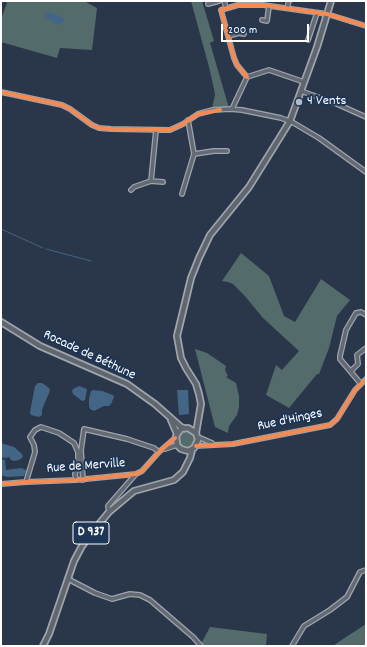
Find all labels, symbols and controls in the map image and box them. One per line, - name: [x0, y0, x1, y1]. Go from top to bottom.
- scale bar: [223, 16, 311, 42]
- text: 200 m: [228, 22, 257, 39]
- place label: 4 Vents: [307, 94, 346, 110]
- marker: 4 Vents: [294, 97, 304, 107]
- street label: Rocade de Béthune: [40, 327, 138, 385]
- street label: Rue d'Hinges: [256, 406, 324, 436]
- street label: Rue de Merville: [46, 456, 126, 478]
- road number: D 937: [73, 522, 109, 544]

